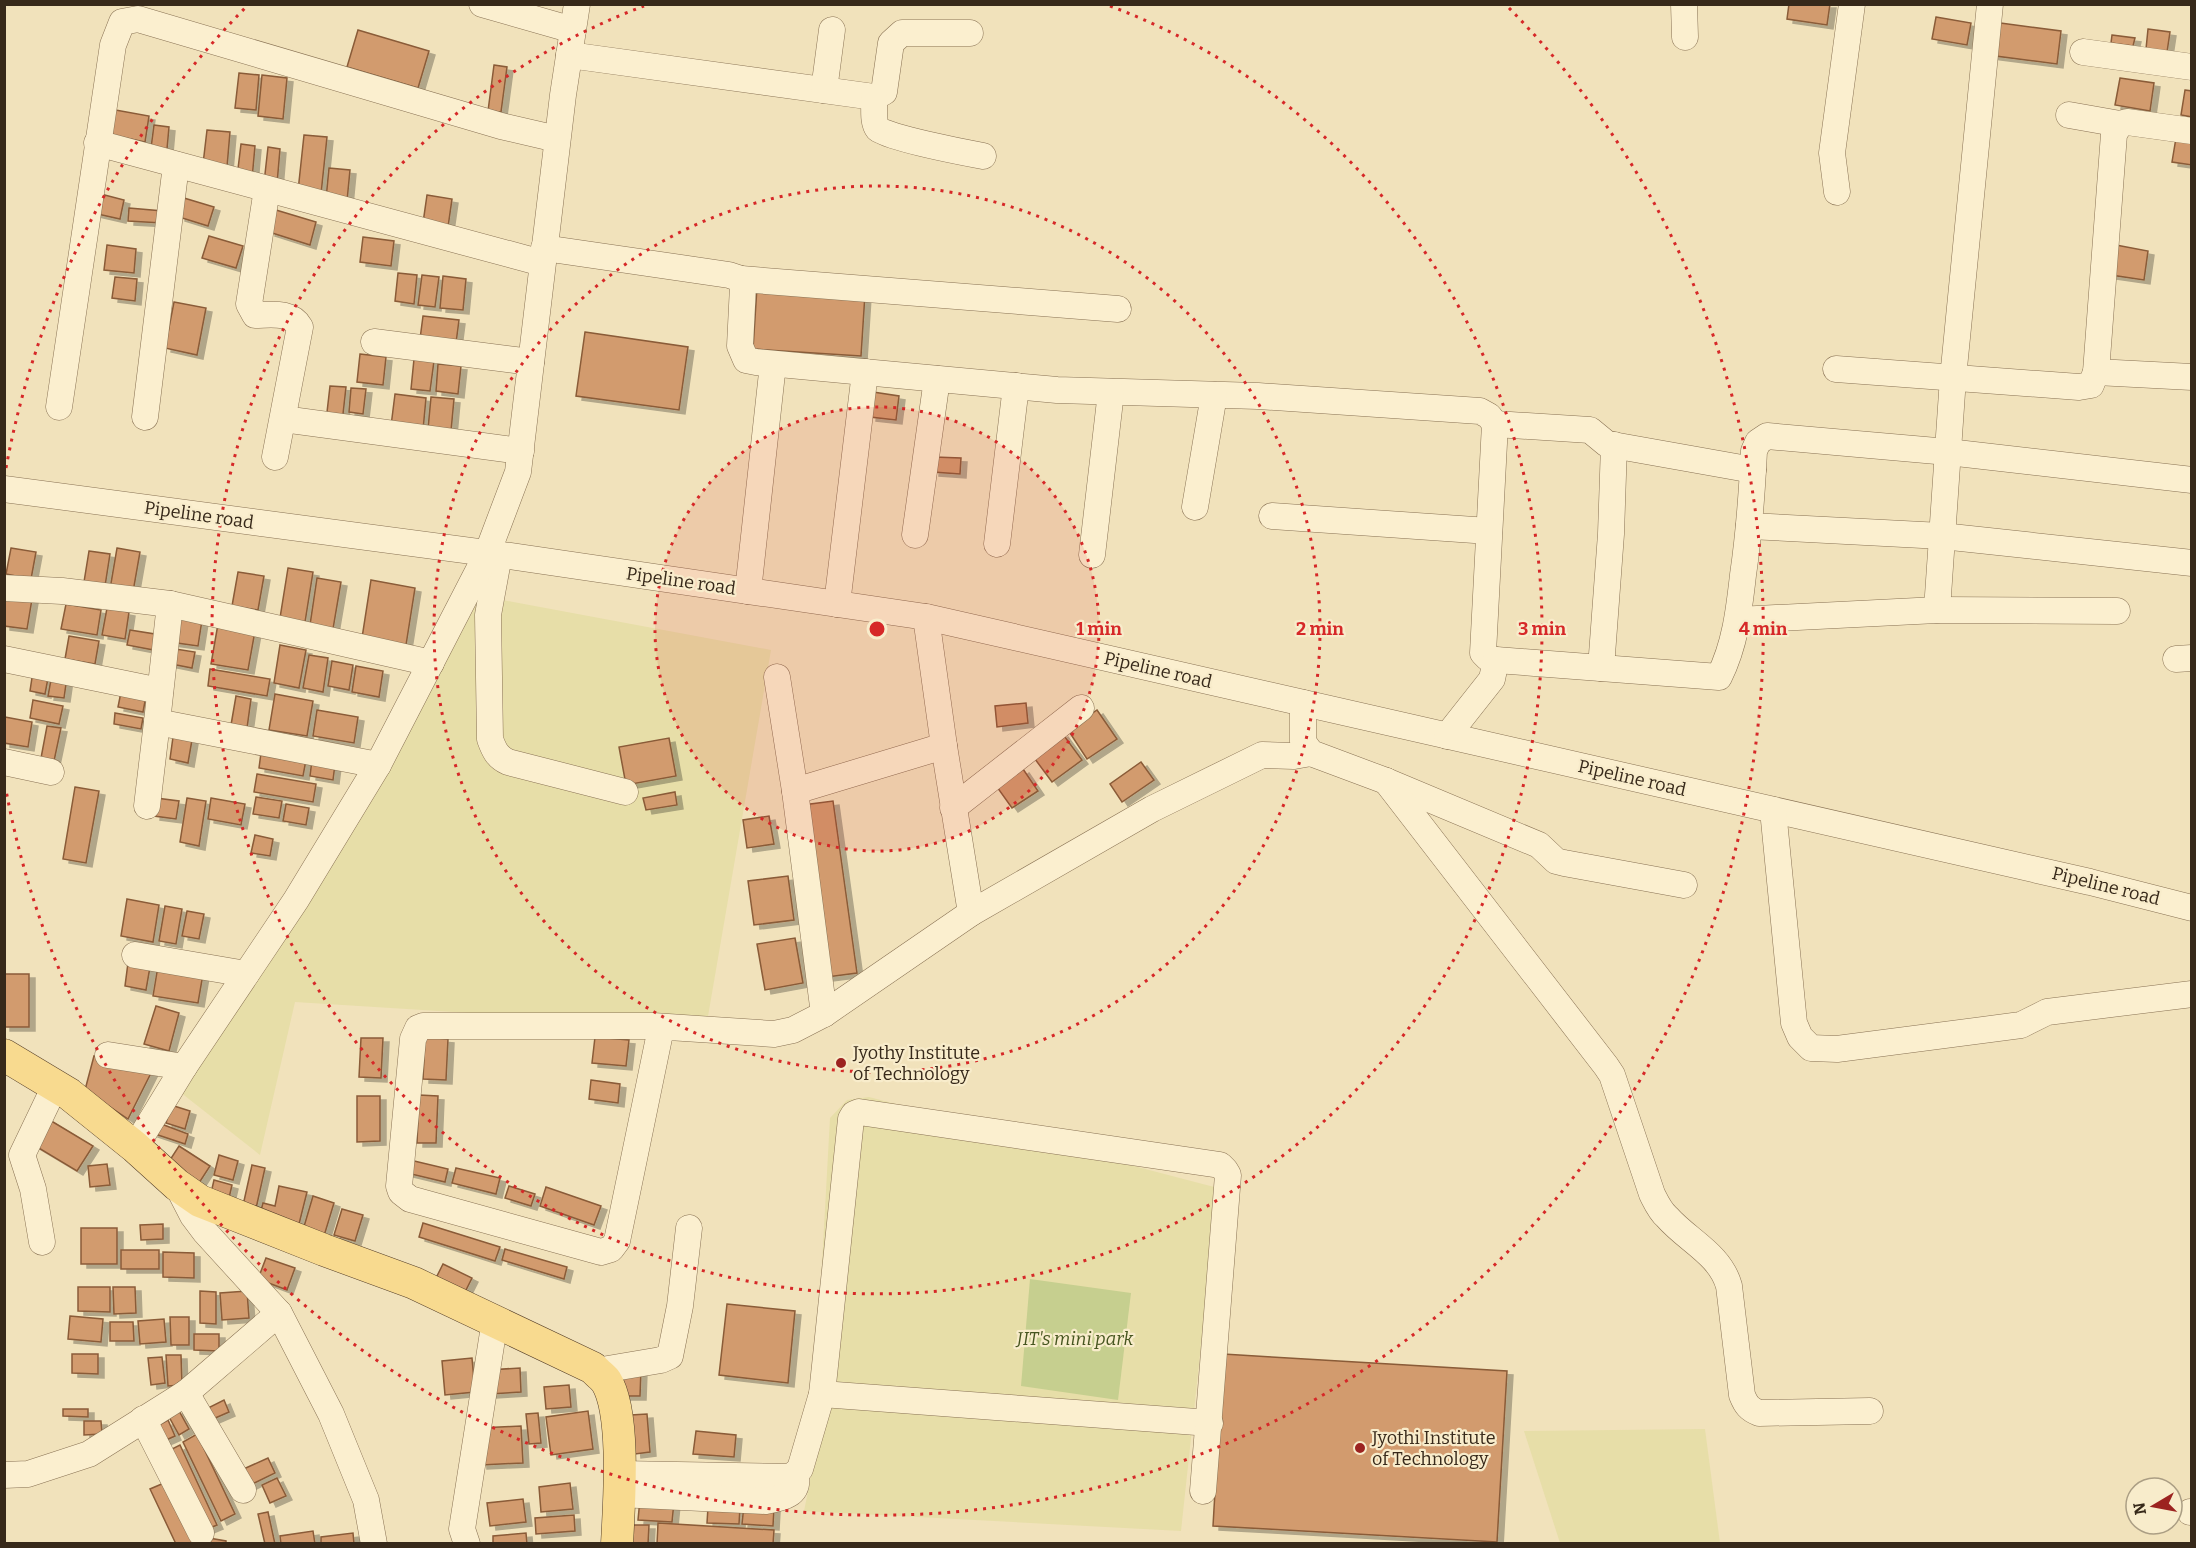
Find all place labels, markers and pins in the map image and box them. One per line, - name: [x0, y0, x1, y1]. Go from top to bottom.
- centre of rings: [867, 619, 887, 639]
- place label: Jyothy Institute of Technology: [852, 1042, 980, 1085]
- marker: Jyothy Institute of Technology: [834, 1056, 848, 1070]
- place label: Jyothi Institute of Technology: [1371, 1427, 1496, 1470]
- marker: Jyothi Institute of Technology: [1353, 1441, 1367, 1455]

